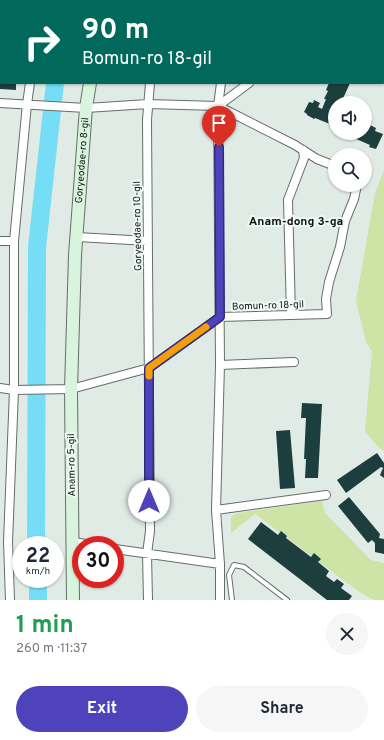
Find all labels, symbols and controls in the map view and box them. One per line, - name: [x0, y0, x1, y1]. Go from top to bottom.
- text: 90 m: [82, 13, 149, 49]
- icon: right: [16, 16, 68, 68]
- text: Bomun-ro 18-gil: [82, 48, 212, 71]
- map controls: [328, 96, 372, 192]
- button: sound: [328, 96, 372, 140]
- pin: [202, 106, 236, 147]
- icon: arrive: [208, 112, 230, 134]
- street label: Goryeodae-ro 8-gil: [72, 117, 92, 204]
- button: search: [328, 148, 372, 192]
- street label: Goryeodae-ro 10-gil: [131, 181, 145, 271]
- district label: Anam-dong 3-ga: [249, 214, 343, 230]
- street label: Bomun-ro 18-gil: [232, 298, 304, 314]
- street label: Anam-ro 5-gil: [65, 433, 79, 497]
- position arrow: [128, 480, 170, 522]
- speed limit sign: 30: [72, 536, 124, 588]
- text: 22: [26, 544, 50, 570]
- text: km/h: [26, 565, 50, 578]
- text: 1 min: [16, 611, 74, 641]
- button: close: [326, 613, 368, 655]
- text: 260 m · 11:37: [16, 641, 87, 657]
- button: Exit: [16, 686, 188, 732]
- button: Share: [196, 686, 368, 732]

